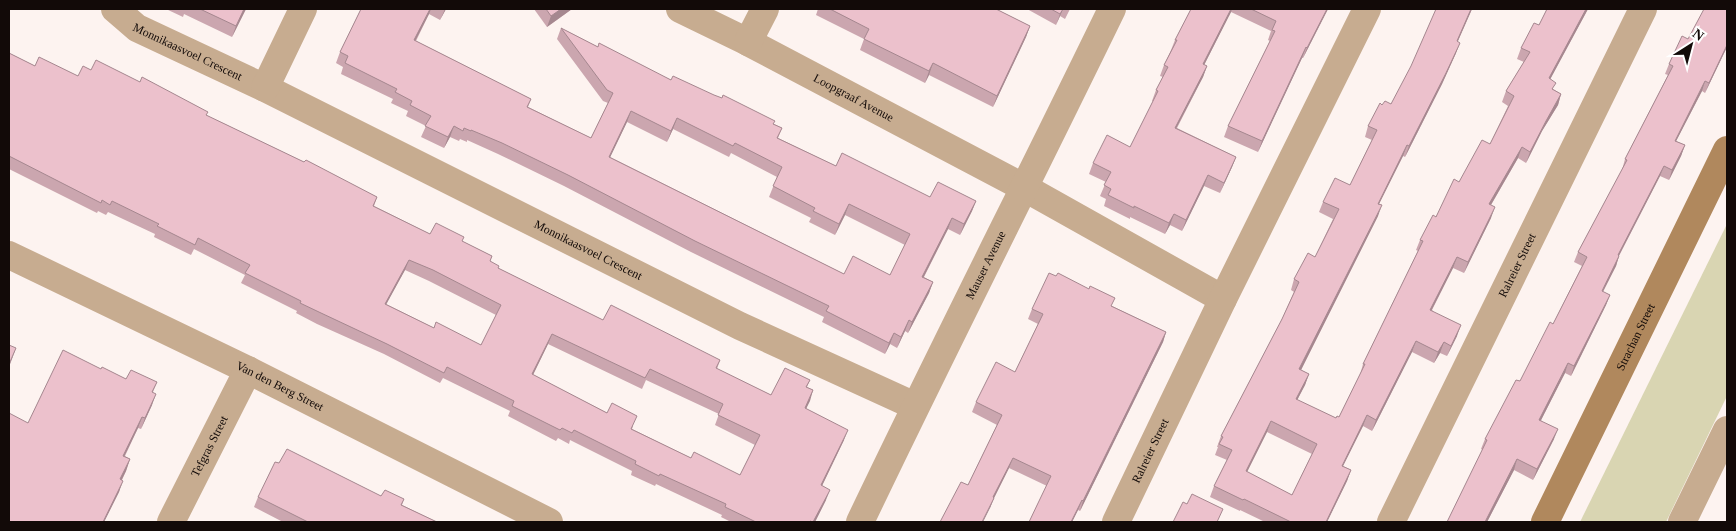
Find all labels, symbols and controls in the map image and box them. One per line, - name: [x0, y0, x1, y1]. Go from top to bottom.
- street label: Monnikaasvoel Crescent: [131, 20, 245, 84]
- north arrow: [1666, 20, 1716, 70]
- text: N: [1690, 26, 1707, 44]
- street label: Loopgraaf Avenue: [811, 71, 896, 125]
- street label: Monnikaasvoel Crescent: [532, 217, 645, 283]
- street label: Mauser Avenue: [963, 228, 1009, 302]
- street label: Ralreier Street: [1495, 230, 1539, 300]
- street label: Strachan Street: [1613, 300, 1658, 373]
- street label: Van den Berg Street: [234, 358, 327, 414]
- street label: Tefgras Street: [188, 413, 231, 479]
- street label: Ralreier Street: [1129, 416, 1172, 485]

